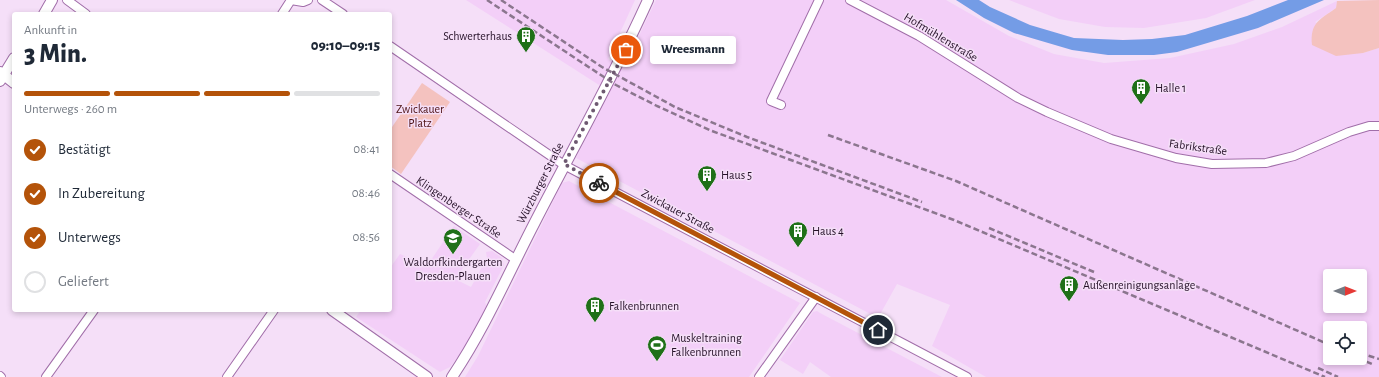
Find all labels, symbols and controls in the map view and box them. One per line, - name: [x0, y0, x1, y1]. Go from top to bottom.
- street label: Hofmühlenstraße: [902, 10, 980, 64]
- text: Ankunft in: [24, 24, 77, 37]
- building icon: Schwerterhaus: [515, 25, 537, 53]
- place label: Schwerterhaus: [443, 30, 512, 42]
- pin: [609, 33, 643, 67]
- callout: Wreesmann: [650, 36, 736, 64]
- text: 09:10–09:15: [311, 38, 380, 53]
- icon: bag: [615, 39, 637, 61]
- text: 3 Min.: [24, 41, 87, 67]
- text: Wreesmann: [661, 43, 725, 56]
- building icon: Halle 1: [1130, 77, 1152, 105]
- place label: Halle 1: [1155, 82, 1186, 94]
- text: Unterwegs · 260 m: [24, 103, 117, 116]
- park label: Zwickauer Platz: [396, 103, 444, 129]
- street label: Fabrikstraße: [1168, 137, 1228, 157]
- icon: check: [24, 139, 46, 161]
- street label: Würzburger Straße: [514, 141, 566, 225]
- text: Bestätigt: [58, 142, 111, 157]
- text: 08:41: [353, 143, 380, 156]
- courier: [579, 163, 619, 203]
- building icon: Haus 5: [696, 164, 718, 192]
- place label: Haus 5: [721, 169, 752, 181]
- icon: bike: [588, 172, 610, 194]
- street label: Klingenberger Straße: [414, 174, 504, 240]
- icon: check: [24, 183, 46, 205]
- text: In Zubereitung: [58, 186, 145, 201]
- text: 08:46: [352, 187, 380, 200]
- street label: Zwickauer Straße: [639, 187, 717, 235]
- building icon: Haus 4: [787, 220, 809, 248]
- place label: Haus 4: [812, 225, 844, 237]
- icon: check: [24, 227, 46, 249]
- school or university icon: Waldorfkindergarten Dresden-Plauen: [442, 227, 464, 255]
- text: Unterwegs: [58, 230, 121, 245]
- text: 08:56: [352, 231, 380, 244]
- place label: Waldorfkindergarten Dresden-Plauen: [404, 256, 502, 282]
- north arrow: [1323, 269, 1367, 313]
- map controls: [1323, 269, 1367, 365]
- text: Geliefert: [58, 274, 109, 289]
- building icon: Außenreinigungsanlage: [1058, 274, 1080, 302]
- place label: Außenreinigungsanlage: [1083, 279, 1195, 291]
- building icon: Falkenbrunnen: [584, 295, 606, 323]
- place label: Falkenbrunnen: [609, 300, 679, 312]
- pin: [861, 313, 895, 347]
- icon: home: [867, 319, 889, 341]
- button: locate: [1323, 321, 1367, 365]
- place label: Muskeltraining Falkenbrunnen: [671, 332, 742, 358]
- sports icon: Muskeltraining Falkenbrunnen: [646, 334, 668, 362]

